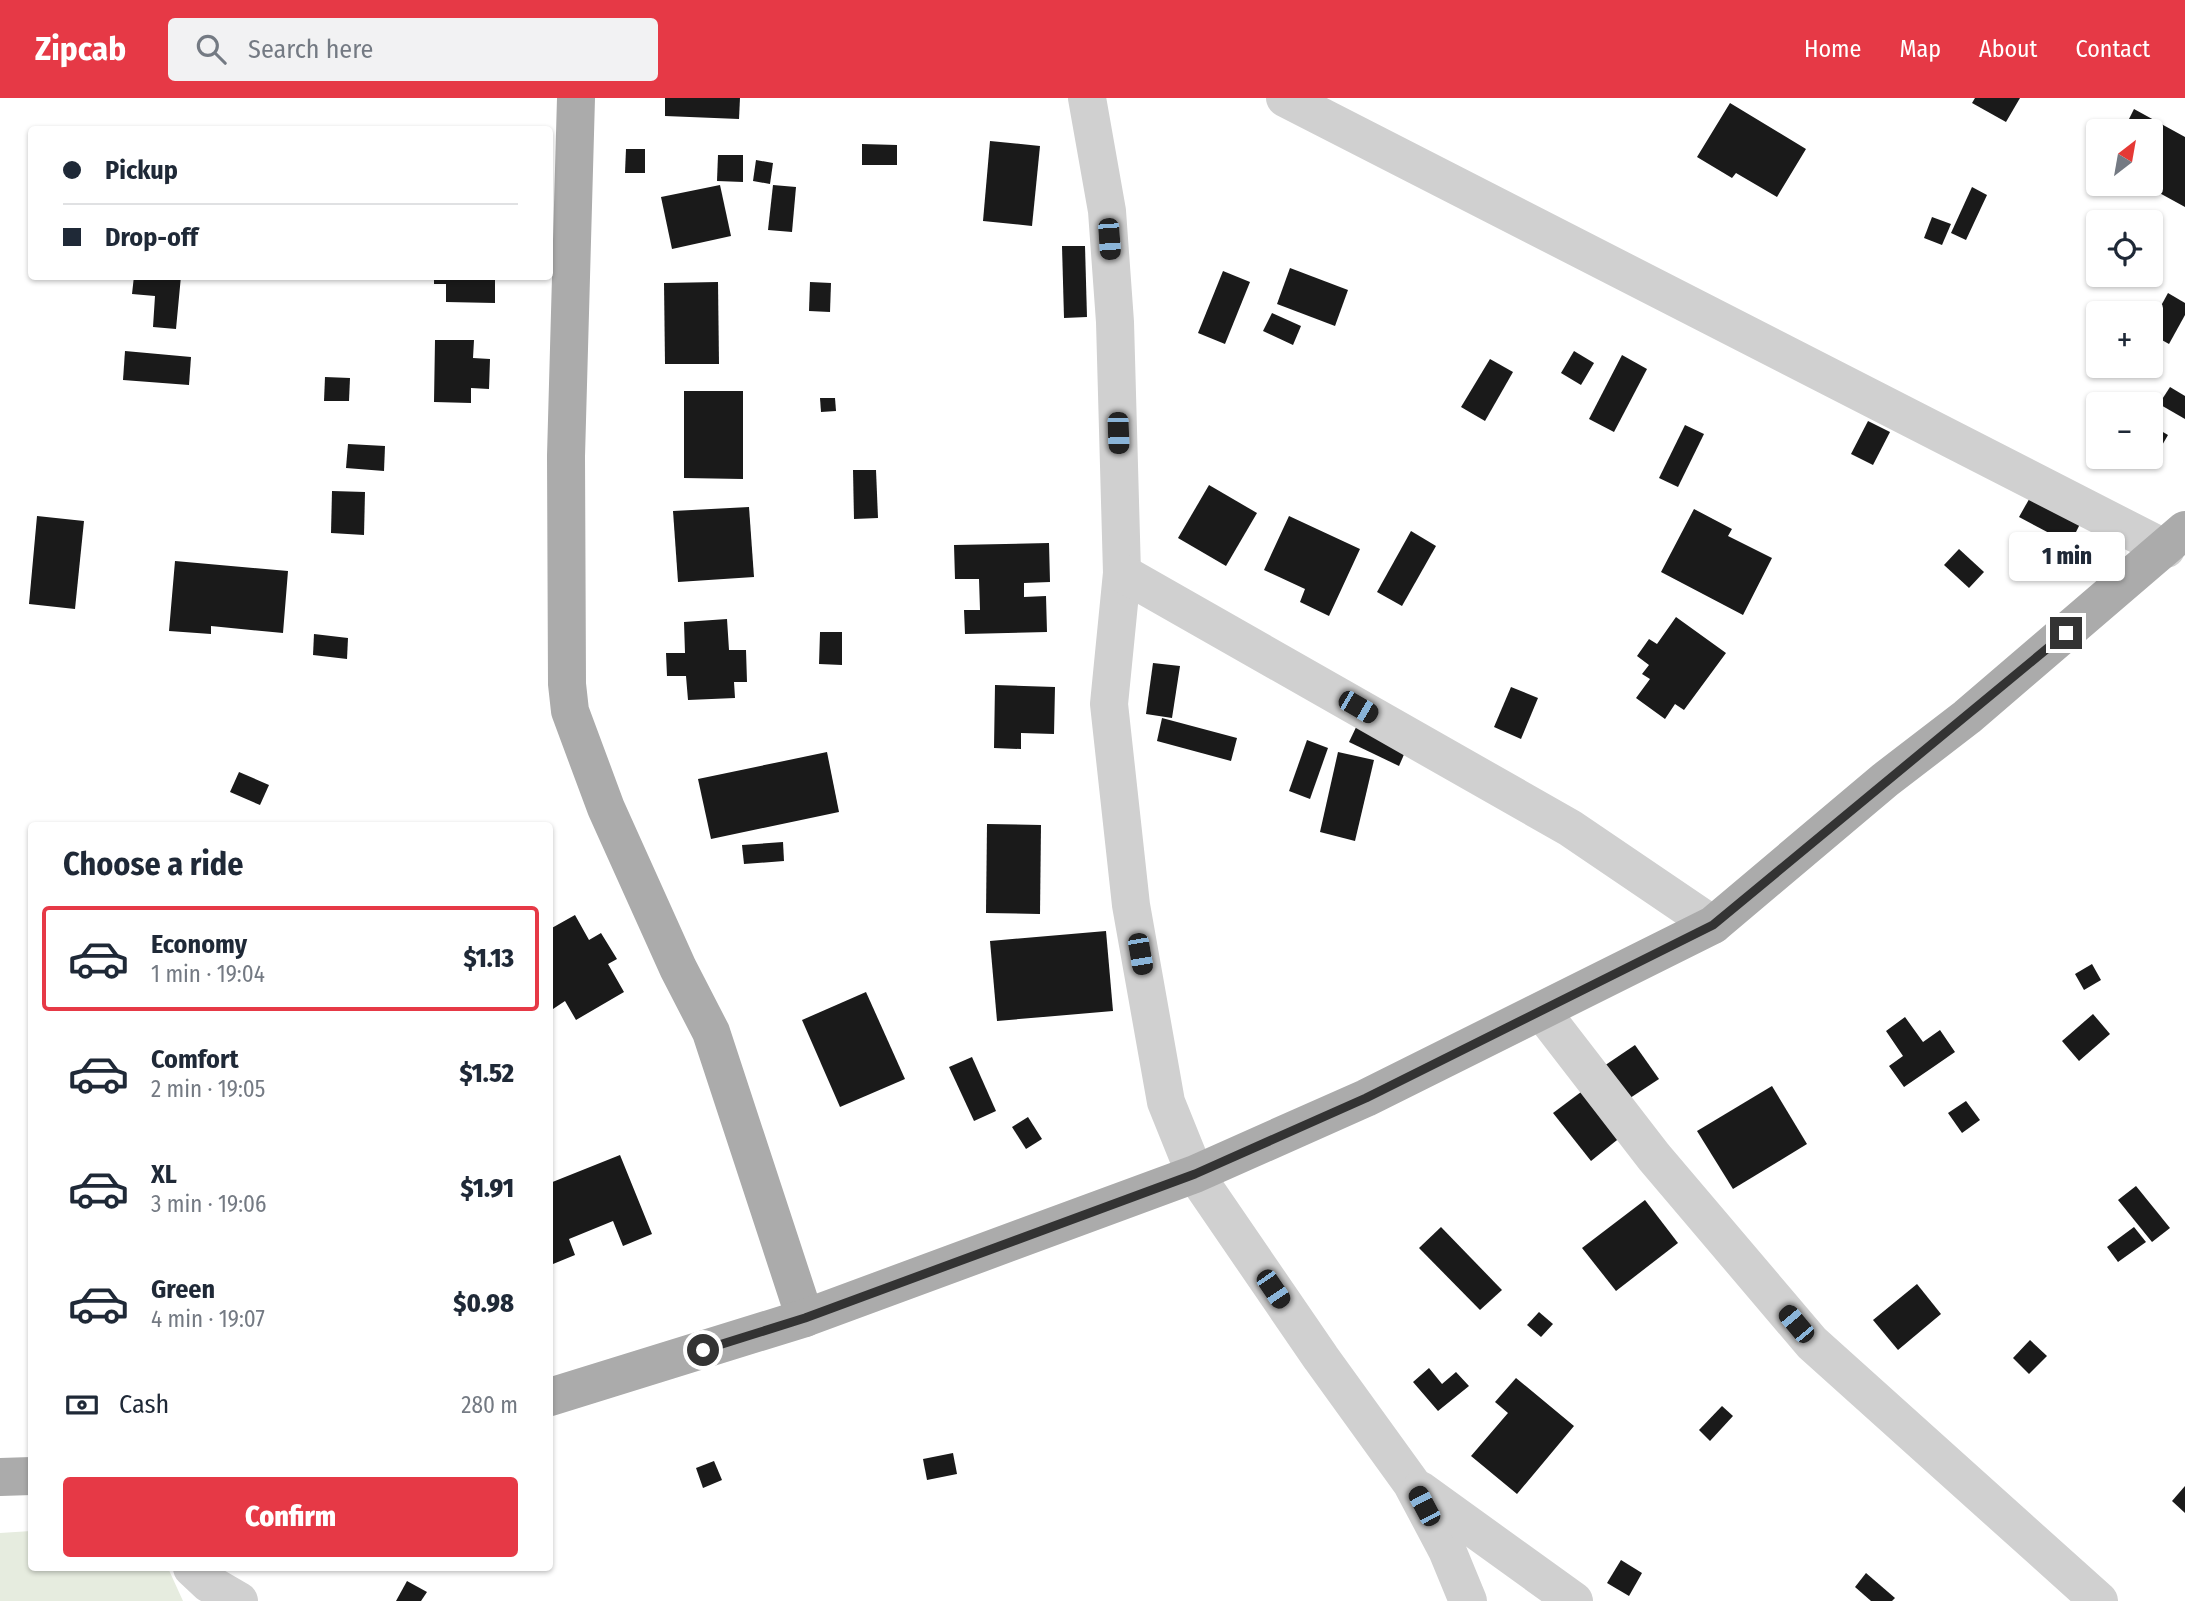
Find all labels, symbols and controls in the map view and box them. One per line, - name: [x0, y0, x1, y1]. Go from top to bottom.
- search box: [168, 18, 658, 81]
- text: Zipcab: [35, 29, 126, 69]
- icon: search: [192, 30, 230, 68]
- text: Search here: [248, 34, 373, 65]
- text: Home: [1804, 35, 1861, 63]
- text: Map: [1899, 35, 1941, 63]
- text: About: [1979, 35, 2037, 63]
- text: Contact: [2075, 35, 2150, 63]
- north arrow: [2086, 119, 2163, 196]
- map controls: [2086, 119, 2163, 469]
- text: Pickup: [105, 155, 178, 186]
- button: locate: [2086, 210, 2163, 287]
- car: [1098, 217, 1121, 261]
- text: Drop-off: [105, 222, 198, 253]
- button: +: [2086, 301, 2163, 378]
- button: −: [2086, 392, 2163, 469]
- car: [1107, 412, 1130, 454]
- callout: 1 min: [2008, 532, 2124, 580]
- text: 1 min: [2042, 542, 2092, 570]
- route end: [2050, 617, 2082, 649]
- car: [1335, 687, 1382, 727]
- text: Choose a ride: [63, 845, 244, 883]
- icon: car: [67, 927, 130, 990]
- text: Economy: [151, 929, 247, 960]
- car: [1127, 931, 1154, 977]
- text: $1.13: [463, 943, 514, 974]
- text: 1 min · 19:04: [151, 960, 265, 988]
- icon: car: [67, 1042, 130, 1105]
- text: Comfort: [151, 1044, 239, 1075]
- text: $1.52: [459, 1058, 514, 1089]
- text: 2 min · 19:05: [151, 1075, 265, 1103]
- icon: car: [67, 1157, 130, 1220]
- text: XL: [151, 1159, 177, 1190]
- text: $1.91: [461, 1173, 514, 1204]
- text: 3 min · 19:06: [151, 1190, 266, 1218]
- car: [1253, 1266, 1294, 1312]
- icon: car: [67, 1272, 130, 1335]
- text: Green: [151, 1274, 215, 1305]
- text: $0.98: [453, 1288, 514, 1319]
- car: [1775, 1301, 1818, 1347]
- text: 4 min · 19:07: [151, 1305, 265, 1333]
- route start: [687, 1334, 719, 1366]
- icon: cash: [63, 1386, 101, 1424]
- text: Cash: [119, 1389, 169, 1420]
- text: 280 m: [461, 1391, 518, 1419]
- button: Confirm: [63, 1477, 518, 1557]
- car: [1405, 1483, 1444, 1529]

